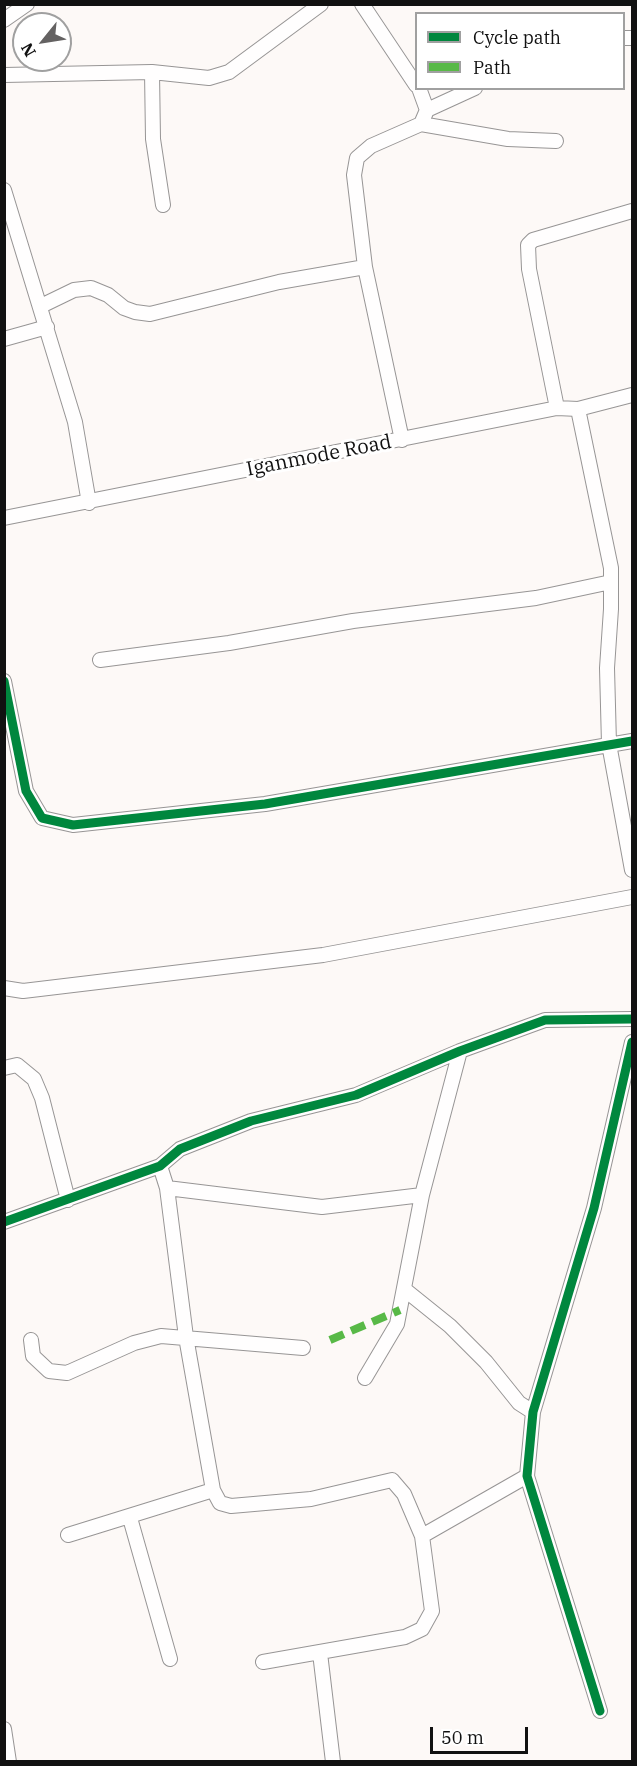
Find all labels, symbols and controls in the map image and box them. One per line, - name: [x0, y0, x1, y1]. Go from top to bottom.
- north arrow: [12, 12, 72, 72]
- legend: [415, 12, 625, 90]
- text: Cycle path: [473, 26, 561, 49]
- text: N: [16, 40, 40, 60]
- text: Path: [473, 56, 511, 79]
- street label: Iganmode Road: [244, 430, 394, 482]
- scale bar: [433, 1715, 530, 1753]
- text: 50 m: [441, 1726, 484, 1749]

